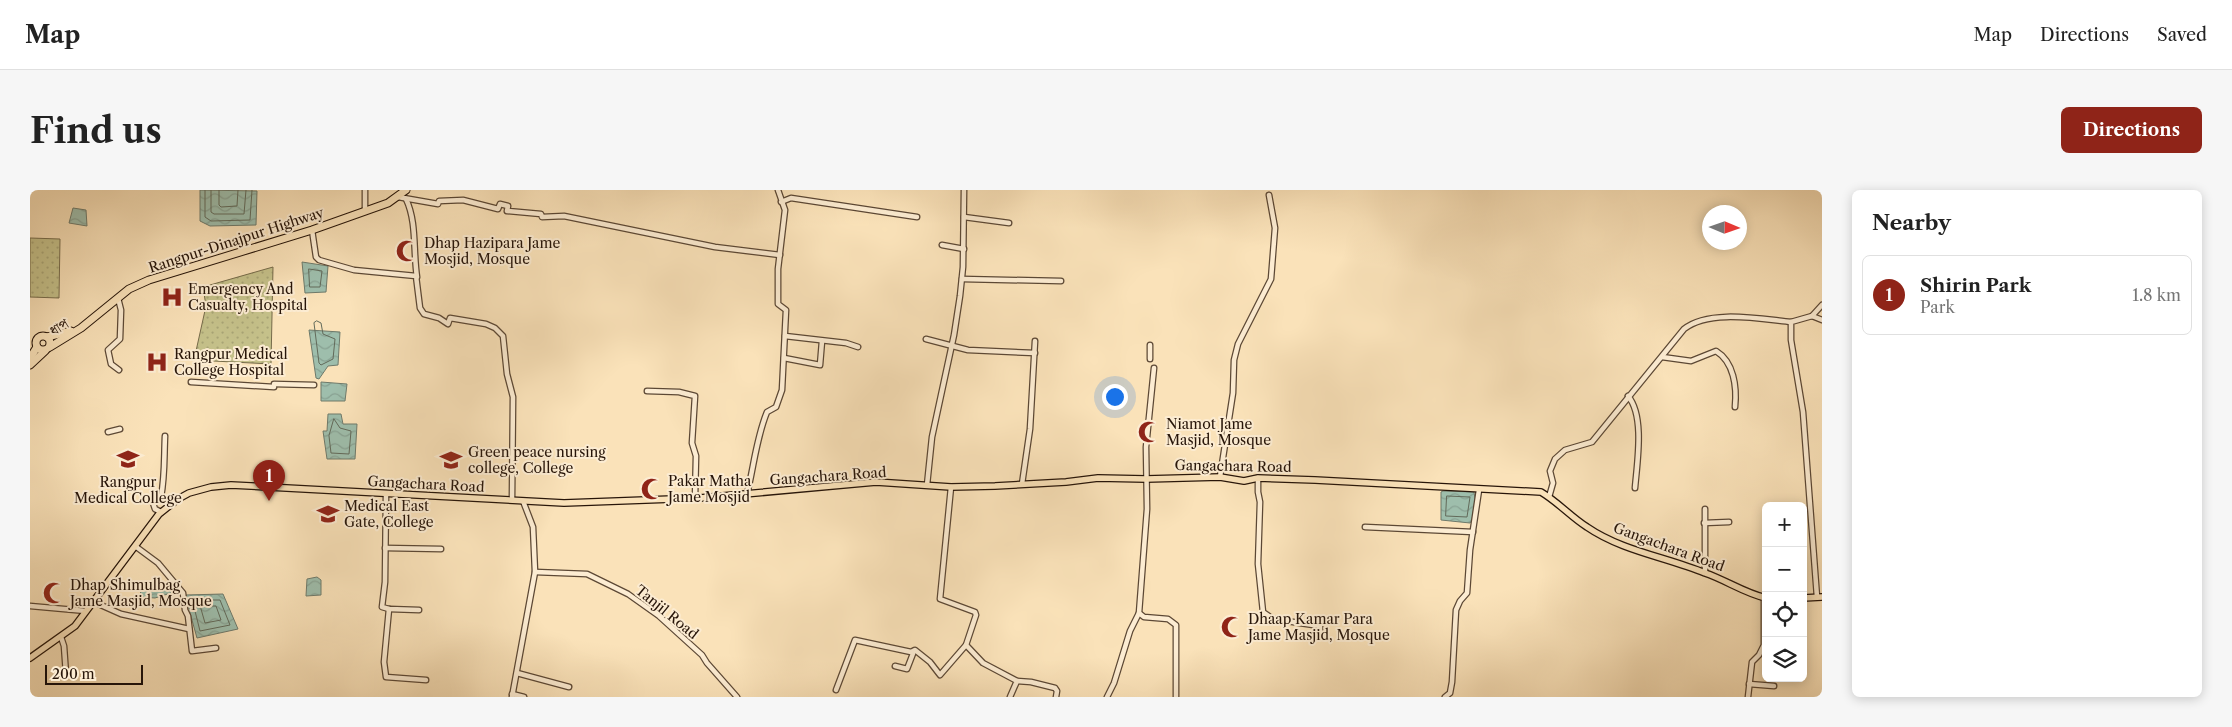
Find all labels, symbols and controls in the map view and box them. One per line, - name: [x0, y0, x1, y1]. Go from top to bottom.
- text: Map: [25, 20, 80, 49]
- text: Map: [1973, 24, 2012, 46]
- text: Directions: [2040, 24, 2129, 46]
- text: Saved: [2157, 24, 2207, 46]
- button: Directions: [2061, 107, 2202, 153]
- text: Find us: [30, 109, 162, 152]
- street label: Rangpur-Dinajpur Highway: [146, 203, 326, 277]
- north arrow: [1702, 205, 1747, 250]
- text: Nearby: [1872, 210, 1951, 235]
- place label: Dhap Hazipara Jame Mosjid, Mosque: [424, 234, 560, 268]
- mosque icon: Dhap Hazipara Jame Mosjid, Mosque: [394, 238, 420, 264]
- text: Shirin Park: [1920, 274, 2031, 297]
- place label: Emergency And Casualty, Hospital: [188, 280, 308, 314]
- hospital icon: Emergency And Casualty, Hospital: [159, 284, 185, 310]
- text: 1: [1885, 285, 1893, 305]
- text: 1.8 km: [2132, 285, 2181, 305]
- text: Park: [1920, 297, 1955, 317]
- street label: ধাপ: [46, 314, 73, 340]
- place label: Rangpur Medical College Hospital: [174, 345, 288, 379]
- hospital icon: Rangpur Medical College Hospital: [144, 349, 170, 375]
- your location: [1102, 384, 1128, 410]
- place label: Niamot Jame Masjid, Mosque: [1166, 415, 1271, 449]
- mosque icon: Niamot Jame Masjid, Mosque: [1136, 419, 1162, 445]
- place label: Green peace nursing college, College: [468, 443, 606, 477]
- school or university icon: Rangpur Medical College: [115, 446, 141, 472]
- school or university icon: Green peace nursing college, College: [438, 447, 464, 473]
- street label: Gangachara Road: [1174, 456, 1292, 476]
- pin: 1: [253, 460, 285, 501]
- street label: Gangachara Road: [769, 463, 887, 489]
- street label: Gangachara Road: [367, 472, 485, 496]
- place label: Pakar Matha Jame Mosjid: [666, 472, 752, 506]
- place label: Rangpur Medical College: [74, 473, 182, 507]
- mosque icon: Pakar Matha Jame Mosjid: [639, 476, 665, 502]
- place label: Medical East Gate, College: [344, 497, 434, 531]
- school or university icon: Medical East Gate, College: [315, 501, 341, 527]
- map controls: [1762, 502, 1807, 682]
- button: +: [1762, 502, 1807, 547]
- street label: Gangachara Road: [1611, 519, 1728, 576]
- button: −: [1762, 547, 1807, 592]
- place label: Dhap Shimulbag Jame Masjid, Mosque: [68, 576, 212, 610]
- mosque icon: Dhap Shimulbag Jame Masjid, Mosque: [41, 580, 67, 606]
- street label: Tanjil Road: [632, 581, 703, 643]
- button: locate: [1762, 592, 1807, 637]
- place label: Dhaap Kamar Para Jame Masjid, Mosque: [1246, 610, 1390, 644]
- mosque icon: Dhaap Kamar Para Jame Masjid, Mosque: [1219, 614, 1245, 640]
- button: layers: [1762, 637, 1807, 682]
- scale bar: [45, 662, 142, 685]
- text: 200 m: [52, 665, 95, 683]

